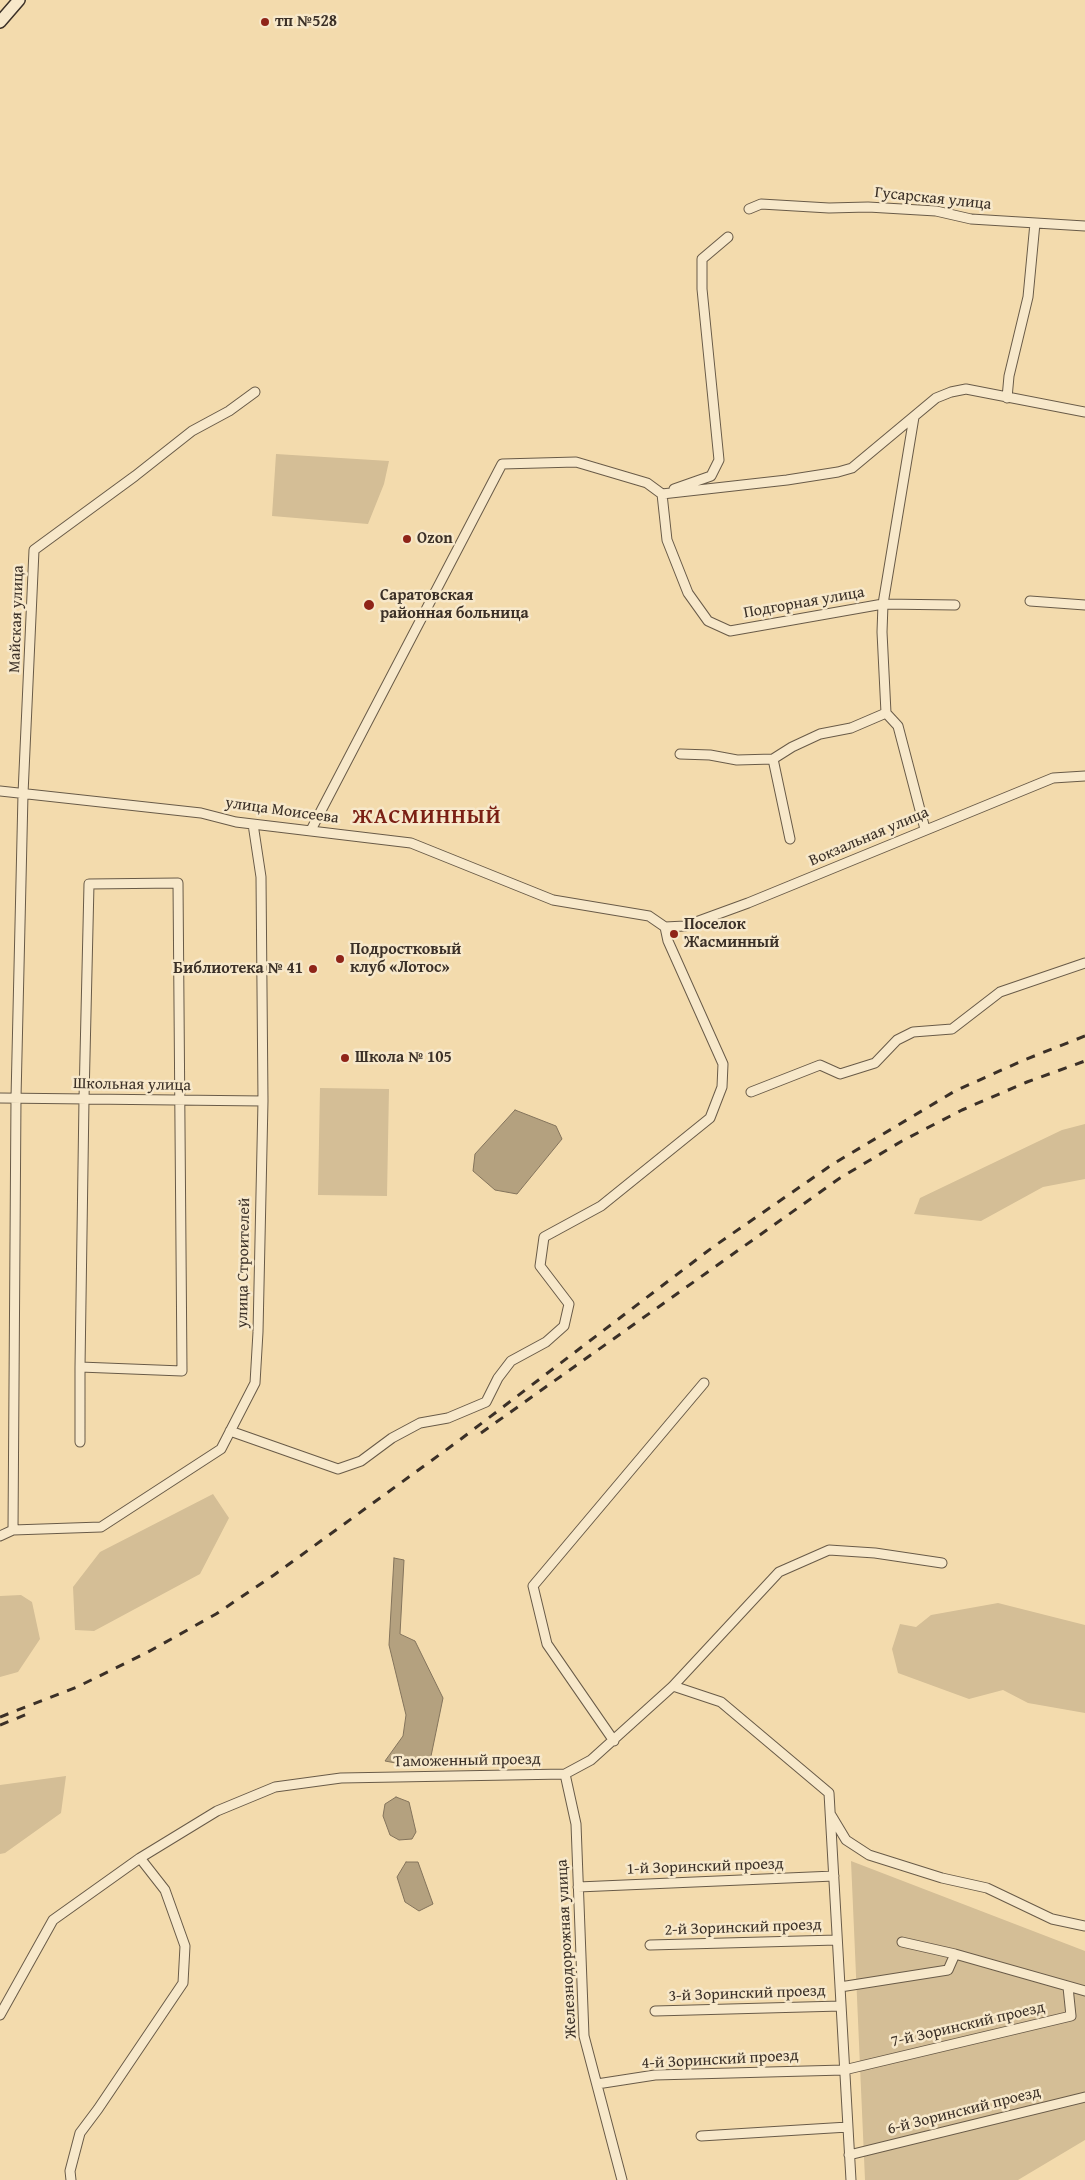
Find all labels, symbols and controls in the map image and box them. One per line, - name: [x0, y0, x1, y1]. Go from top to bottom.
- place label: тп №528: [275, 12, 337, 32]
- marker: тп №528: [259, 16, 271, 28]
- street label: Гусарская улица: [874, 183, 992, 215]
- place label: Ozon: [417, 529, 453, 549]
- marker: Ozon: [401, 533, 413, 545]
- street label: Майская улица: [6, 565, 28, 673]
- street label: Подгорная улица: [742, 583, 866, 623]
- place label: Саратовская районная больница: [380, 586, 529, 624]
- marker: Саратовская районная больница: [362, 598, 376, 612]
- street label: улица Моисеева: [224, 794, 340, 828]
- street label: Вокзальная улица: [806, 803, 932, 871]
- district label: ЖАСМИННЫЙ: [351, 805, 503, 831]
- place label: Поселок Жасминный: [684, 915, 779, 953]
- marker: Поселок Жасминный: [668, 928, 680, 940]
- place label: Подростковый клуб «Лотос»: [350, 940, 461, 978]
- marker: Подростковый клуб «Лотос»: [334, 953, 346, 965]
- place label: Библиотека № 41: [173, 959, 303, 979]
- marker: Библиотека № 41: [307, 963, 319, 975]
- place label: Школа № 105: [355, 1048, 452, 1068]
- marker: Школа № 105: [339, 1052, 351, 1064]
- street label: Школьная улица: [73, 1074, 191, 1096]
- street label: улица Строителей: [233, 1198, 255, 1328]
- street label: Таможенный проезд: [393, 1750, 541, 1772]
- street label: 1-й Зоринский проезд: [626, 1855, 784, 1879]
- street label: Железнодорожная улица: [553, 1859, 581, 2039]
- street label: 2-й Зоринский проезд: [664, 1916, 822, 1940]
- street label: 3-й Зоринский проезд: [668, 1982, 826, 2006]
- street label: 7-й Зоринский проезд: [889, 1998, 1047, 2052]
- street label: 4-й Зоринский проезд: [641, 2046, 799, 2074]
- street label: 6-й Зоринский проезд: [885, 2083, 1043, 2139]

